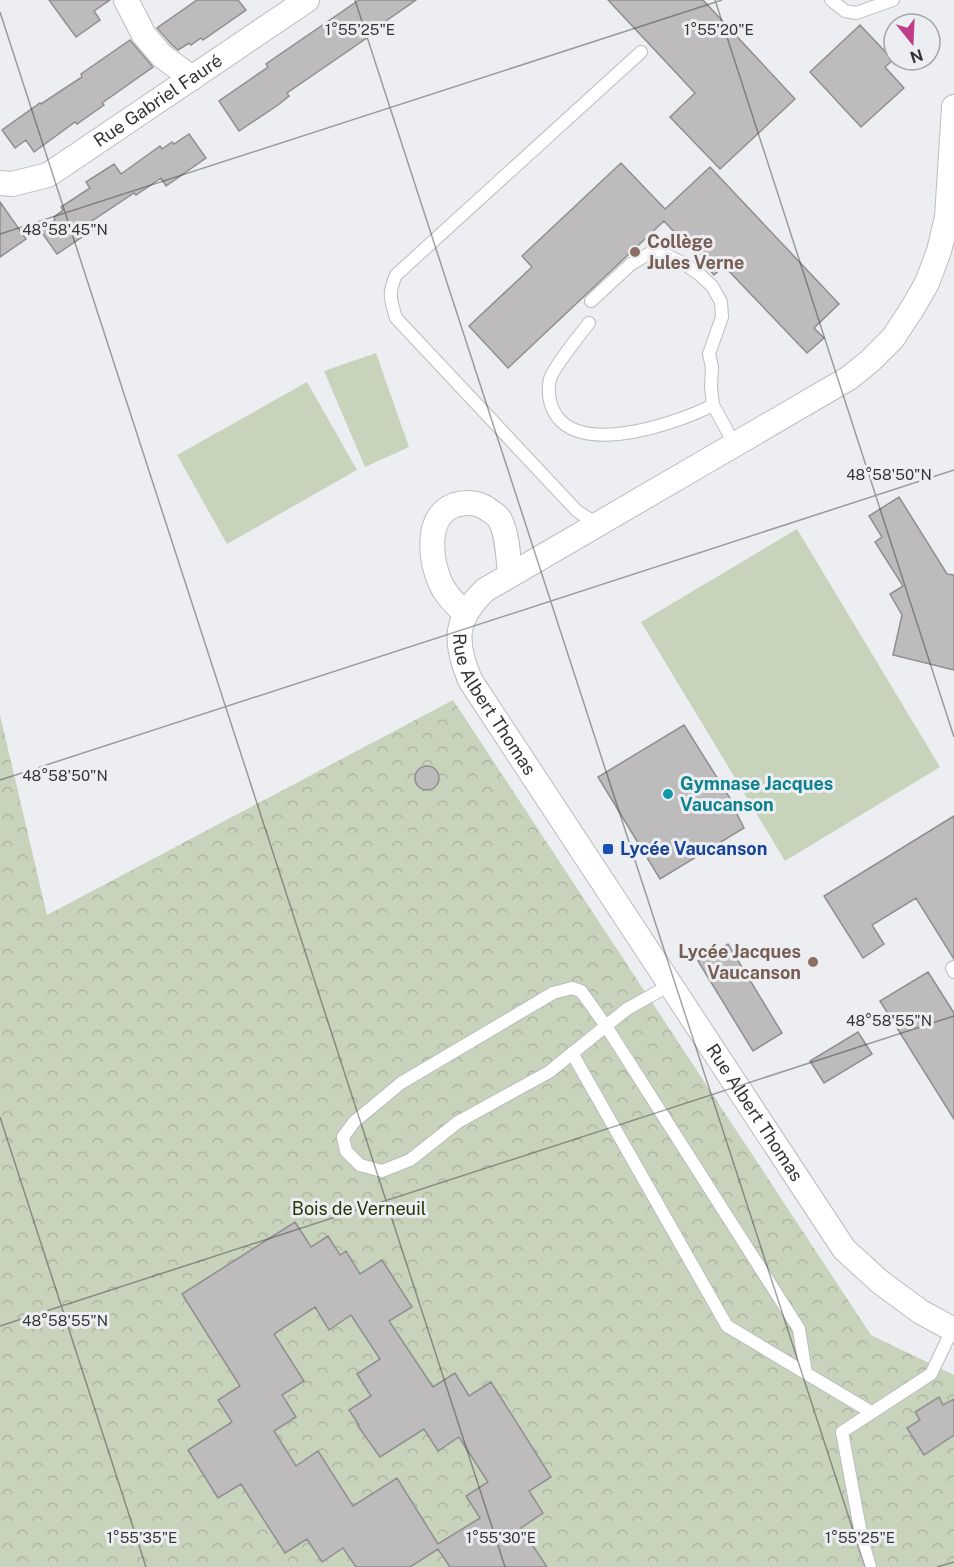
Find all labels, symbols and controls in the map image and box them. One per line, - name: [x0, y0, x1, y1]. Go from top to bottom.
- north arrow: [882, 12, 942, 72]
- text: 1°55'25"E: [325, 21, 395, 38]
- text: 1°55'20"E: [684, 21, 754, 38]
- text: N: [908, 45, 925, 67]
- street label: Rue Gabriel Fauré: [90, 49, 226, 151]
- text: 48°58'45"N: [22, 221, 108, 238]
- place label: Collège Jules Verne: [647, 231, 744, 273]
- marker: Collège Jules Verne: [628, 245, 642, 259]
- text: 48°58'50"N: [846, 466, 932, 483]
- street label: Rue Albert Thomas: [449, 633, 541, 779]
- text: 48°58'50"N: [22, 767, 108, 784]
- place label: Gymnase Jacques Vaucanson: [680, 773, 833, 815]
- marker: Gymnase Jacques Vaucanson: [661, 787, 675, 801]
- place label: Lycée Vaucanson: [620, 838, 767, 859]
- marker: Lycée Vaucanson: [601, 842, 615, 856]
- place label: Lycée Jacques Vaucanson: [678, 941, 801, 983]
- marker: Lycée Jacques Vaucanson: [806, 955, 820, 969]
- text: 48°58'55"N: [846, 1012, 932, 1029]
- street label: Rue Albert Thomas: [702, 1040, 808, 1185]
- park label: Bois de Verneuil: [292, 1198, 426, 1219]
- text: 48°58'55"N: [22, 1312, 108, 1329]
- text: 1°55'35"E: [107, 1529, 177, 1546]
- text: 1°55'30"E: [466, 1529, 536, 1546]
- text: 1°55'25"E: [825, 1529, 895, 1546]

